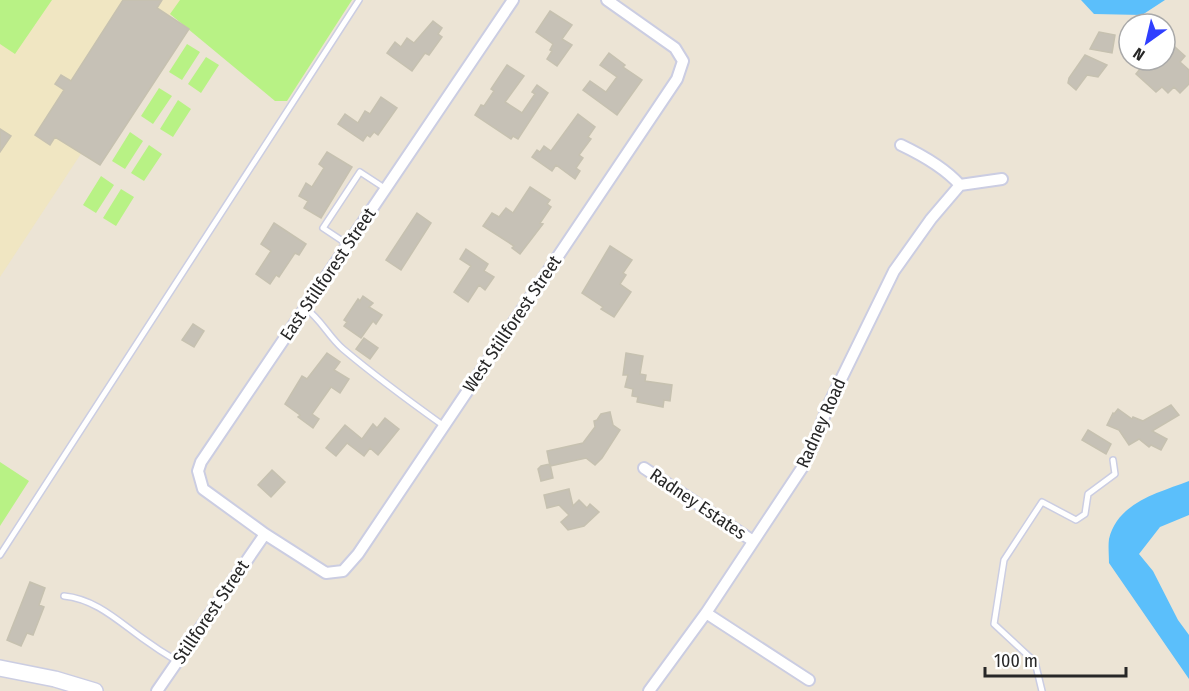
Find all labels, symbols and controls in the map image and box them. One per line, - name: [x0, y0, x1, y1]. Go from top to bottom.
- north arrow: [1117, 12, 1177, 72]
- text: N: [1130, 43, 1148, 65]
- street label: East Stillforest Street: [276, 203, 381, 344]
- street label: West Stillforest Street: [458, 251, 566, 397]
- street label: Radney Road: [791, 375, 851, 471]
- street label: Radney Estates: [646, 464, 751, 544]
- street label: Stillforest Street: [168, 556, 254, 668]
- scale bar: [985, 640, 1126, 678]
- text: 100 m: [994, 650, 1038, 672]

